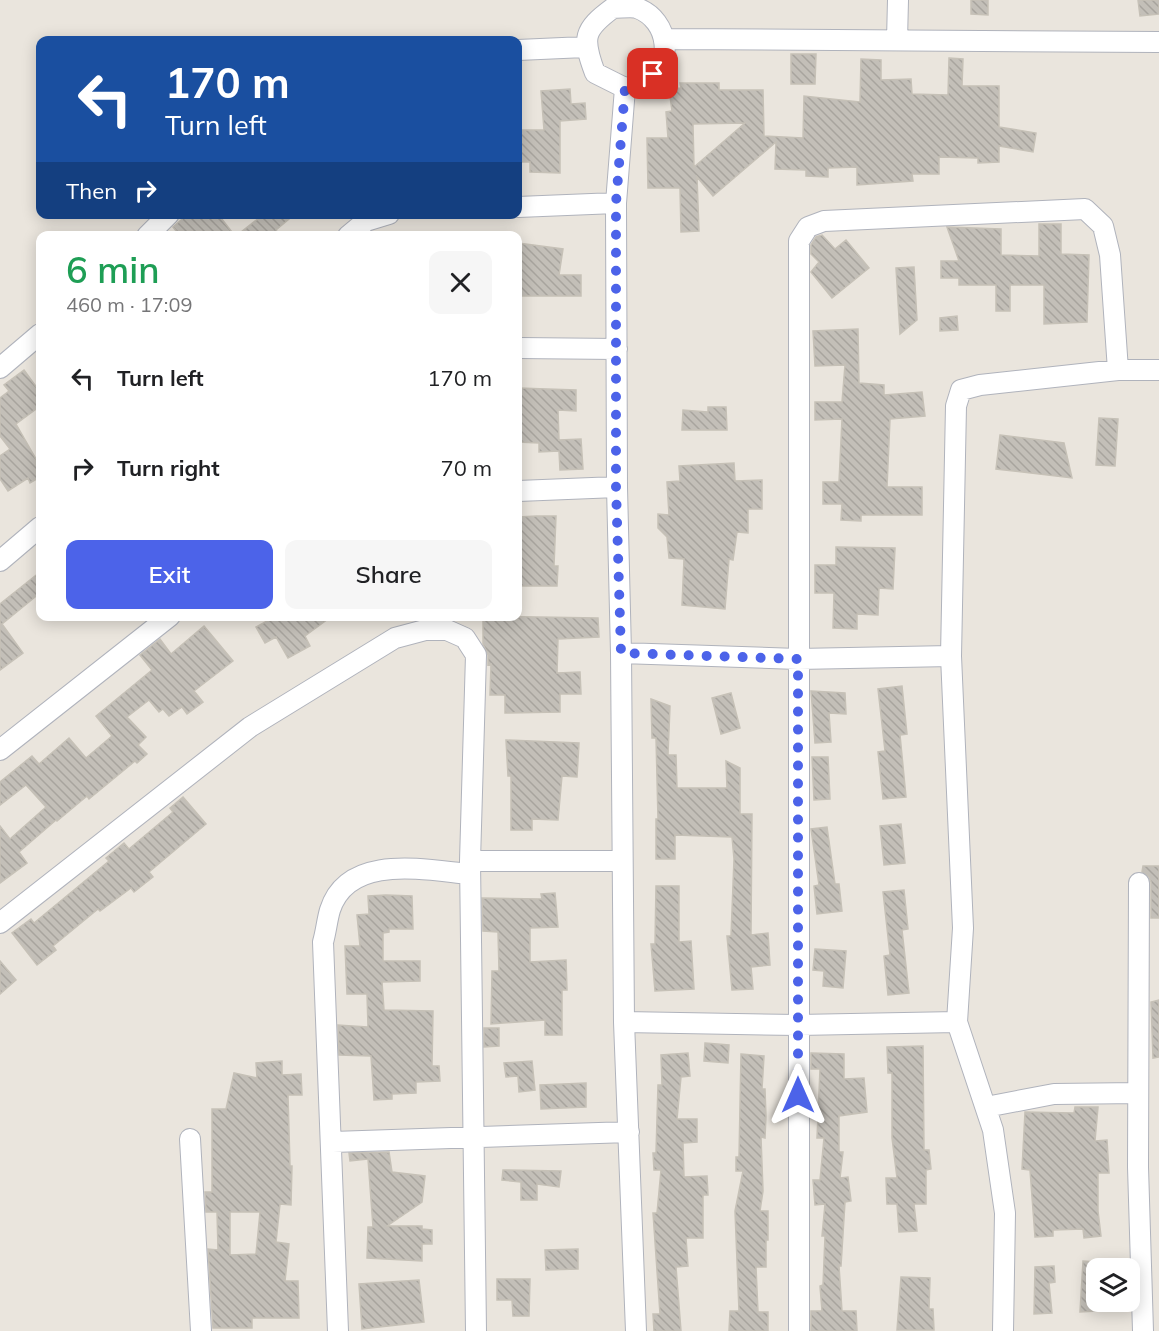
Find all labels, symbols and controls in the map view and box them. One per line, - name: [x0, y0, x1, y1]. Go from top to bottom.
- pin: [627, 48, 678, 99]
- text: 170 m: [165, 56, 290, 109]
- icon: arrive: [636, 57, 669, 90]
- icon: left: [66, 60, 144, 138]
- text: Turn left: [165, 108, 267, 142]
- icon: right: [129, 174, 162, 207]
- text: Then: [66, 177, 117, 205]
- text: 6 min: [66, 247, 160, 292]
- button: close: [429, 251, 492, 314]
- text: 460 m · 17:09: [66, 292, 192, 317]
- icon: left: [66, 362, 99, 395]
- text: Turn left: [117, 364, 204, 392]
- text: 170 m: [427, 364, 492, 392]
- icon: right: [66, 452, 99, 485]
- text: Turn right: [117, 454, 220, 482]
- text: 70 m: [441, 454, 492, 482]
- button: Exit: [66, 540, 273, 609]
- button: Share: [285, 540, 492, 609]
- position arrow: [766, 1063, 830, 1127]
- map controls: [1086, 1258, 1140, 1312]
- button: layers: [1086, 1258, 1140, 1312]

